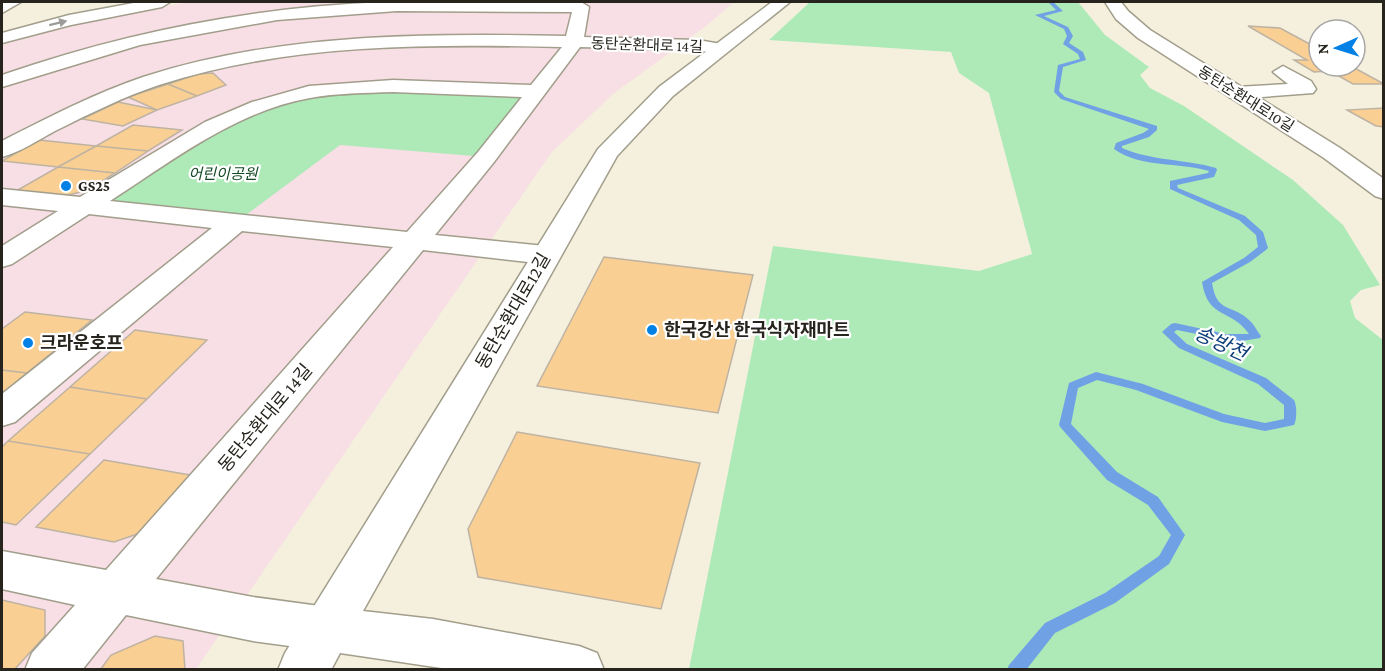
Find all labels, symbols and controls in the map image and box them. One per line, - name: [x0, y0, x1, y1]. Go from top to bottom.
- one-way arrow: [49, 17, 67, 27]
- north arrow: [1307, 18, 1367, 78]
- street label: 동탄순환대로 14길: [591, 34, 703, 55]
- text: N: [1314, 43, 1331, 55]
- street label: 동탄순환대로10길: [1195, 62, 1297, 135]
- park label: 어린이공원: [188, 166, 259, 182]
- place label: GS25: [78, 178, 110, 194]
- marker: GS25: [59, 179, 73, 193]
- street label: 동탄순환대로12길: [472, 249, 554, 373]
- place label: 한국강산 한국식자재마트: [664, 320, 850, 340]
- water label: 송방천: [1191, 321, 1253, 366]
- marker: 한국강산 한국식자재마트: [645, 323, 659, 337]
- place label: 크라운호프: [40, 333, 123, 353]
- marker: 크라운호프: [21, 336, 35, 350]
- street label: 동탄순환대로 14길: [214, 360, 316, 476]

